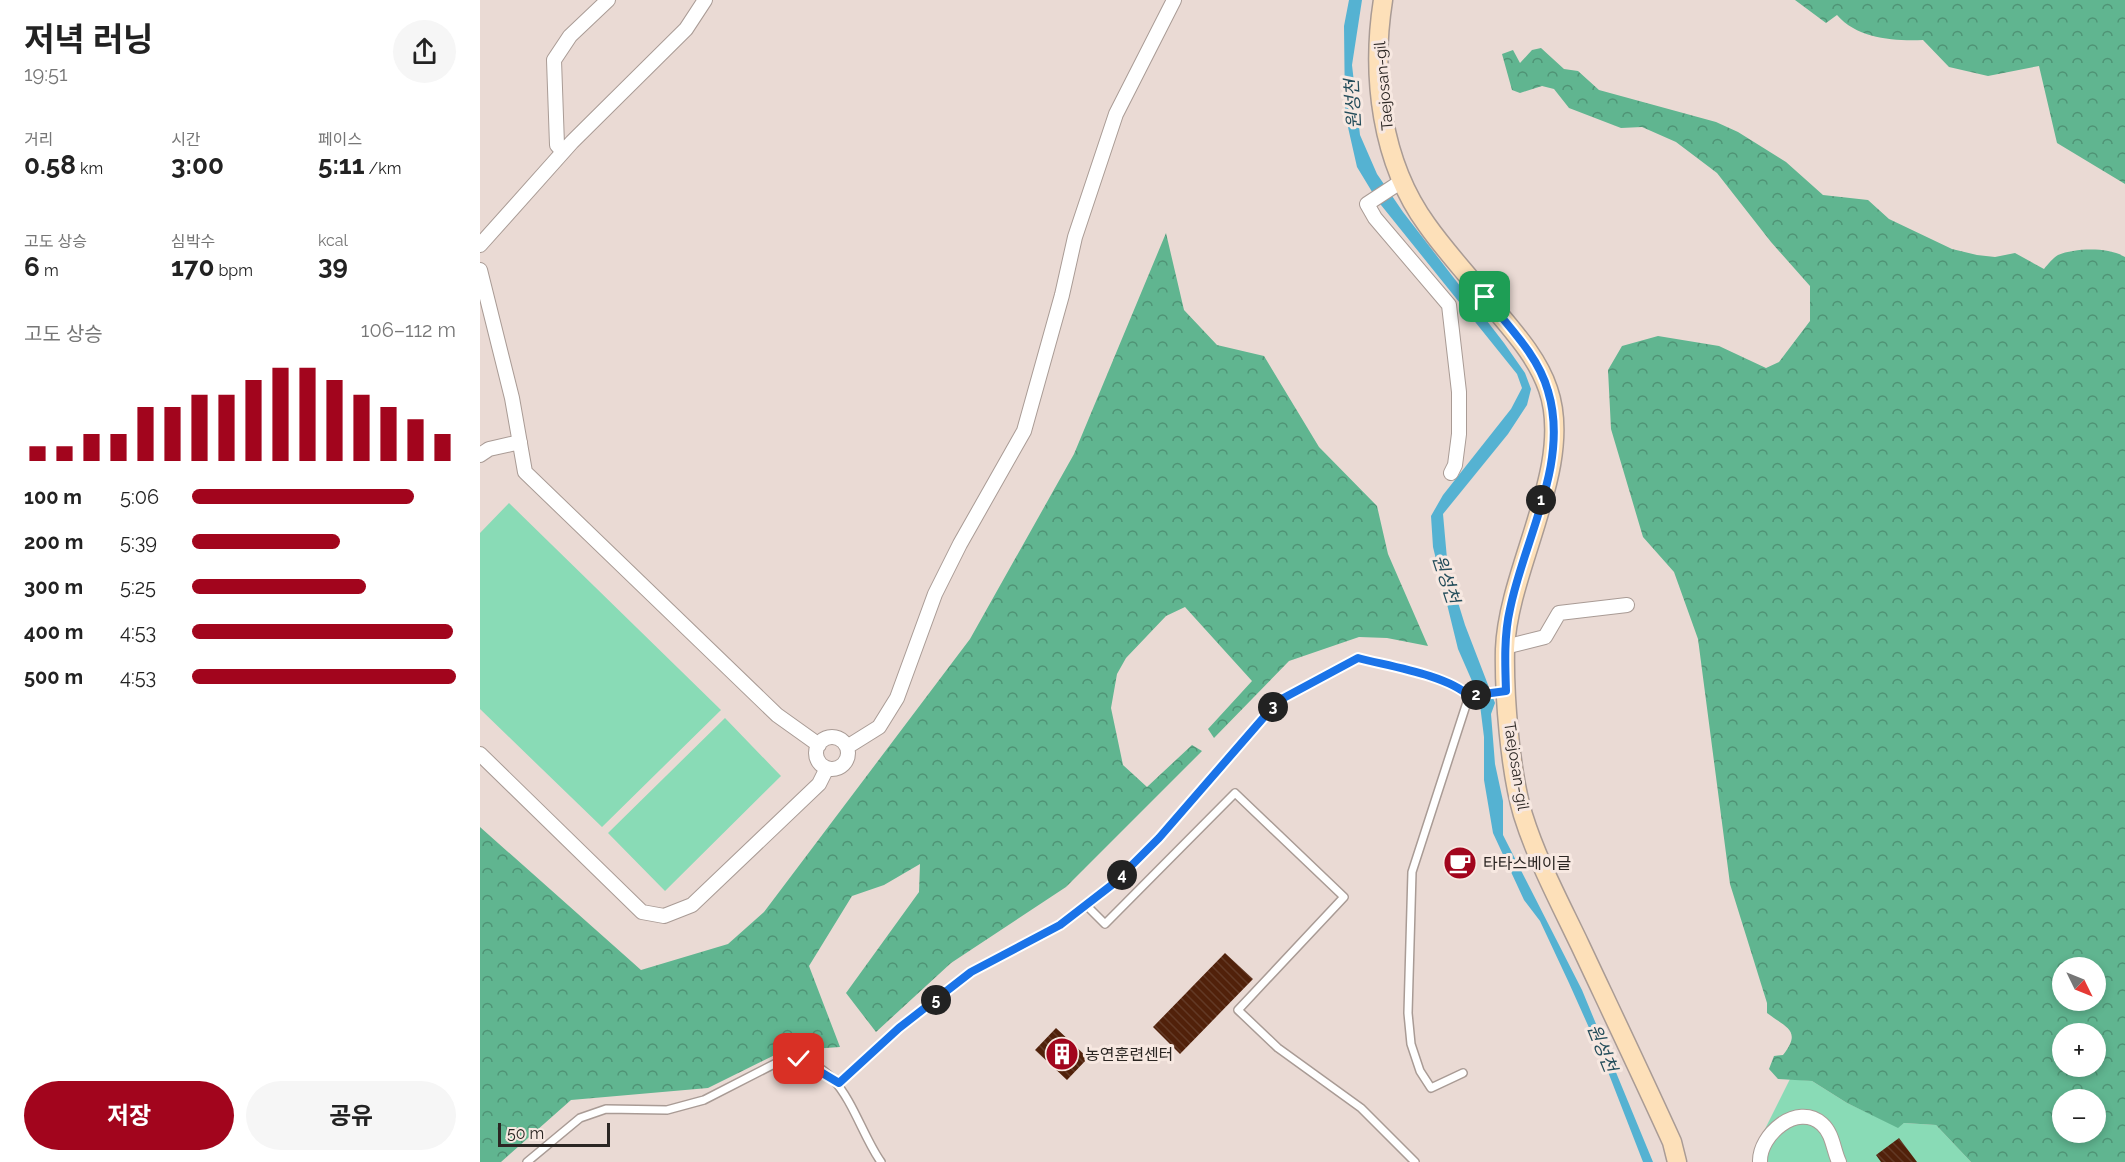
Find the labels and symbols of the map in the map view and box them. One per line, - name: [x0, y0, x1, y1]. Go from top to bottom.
- street label: Taejosan-gil: [1370, 40, 1397, 131]
- water label: 원성천: [1341, 76, 1364, 129]
- pin: [1459, 271, 1510, 322]
- pin: 1: [1526, 485, 1556, 515]
- water label: 원성천: [1429, 552, 1465, 608]
- pin: 2: [1461, 680, 1491, 710]
- pin: 3: [1258, 692, 1288, 722]
- street label: Taejosan-gil: [1500, 720, 1533, 812]
- cafe icon: 타타스베이글: [1442, 845, 1478, 881]
- place label: 타타스베이글: [1483, 854, 1571, 873]
- pin: 4: [1107, 860, 1137, 890]
- north arrow: [2052, 957, 2106, 1011]
- pin: 5: [921, 985, 951, 1015]
- water label: 원성천: [1583, 1021, 1622, 1077]
- pin: [773, 1033, 824, 1084]
- building icon: 농연훈련센터: [1044, 1036, 1080, 1072]
- place label: 농연훈련센터: [1085, 1045, 1173, 1064]
- scale bar: [498, 1120, 610, 1148]

